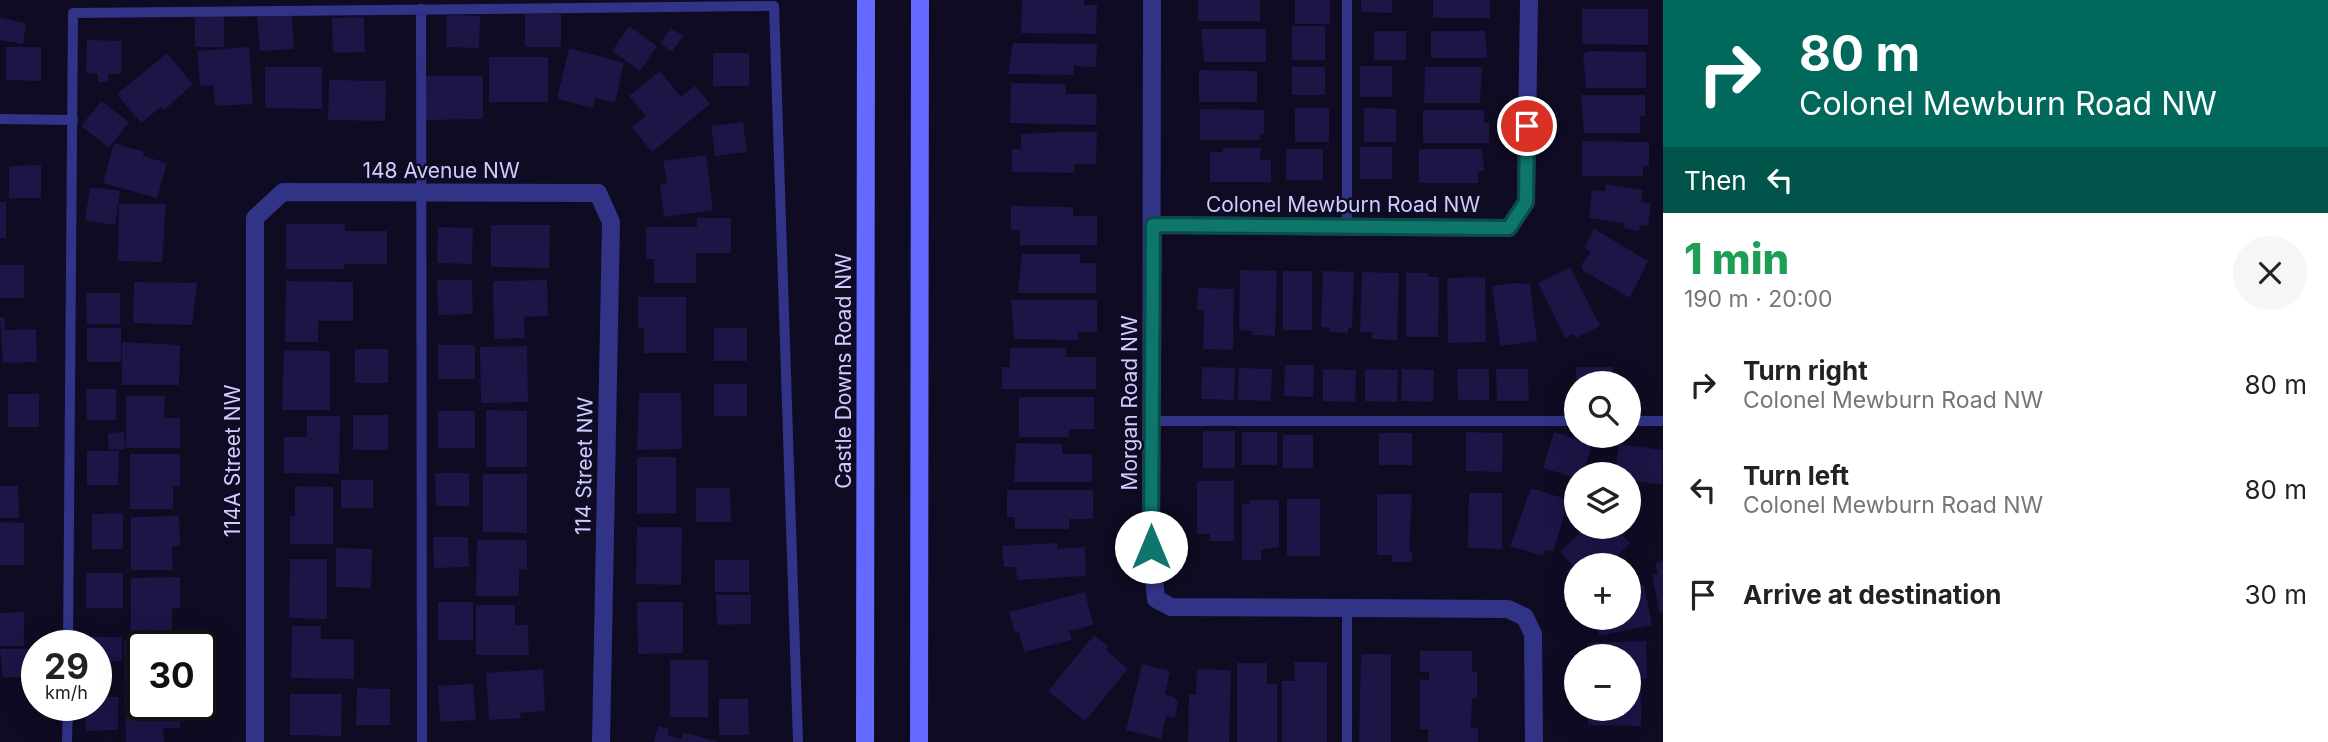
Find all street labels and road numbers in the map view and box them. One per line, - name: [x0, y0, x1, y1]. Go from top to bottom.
- street label: 148 Avenue NW: [362, 158, 520, 183]
- street label: Colonel Mewburn Road NW: [1206, 192, 1480, 217]
- street label: Castle Downs Road NW: [831, 253, 856, 489]
- street label: Morgan Road NW: [1117, 315, 1142, 491]
- street label: 114A Street NW: [220, 384, 245, 537]
- street label: 114 Street NW: [570, 396, 598, 535]

